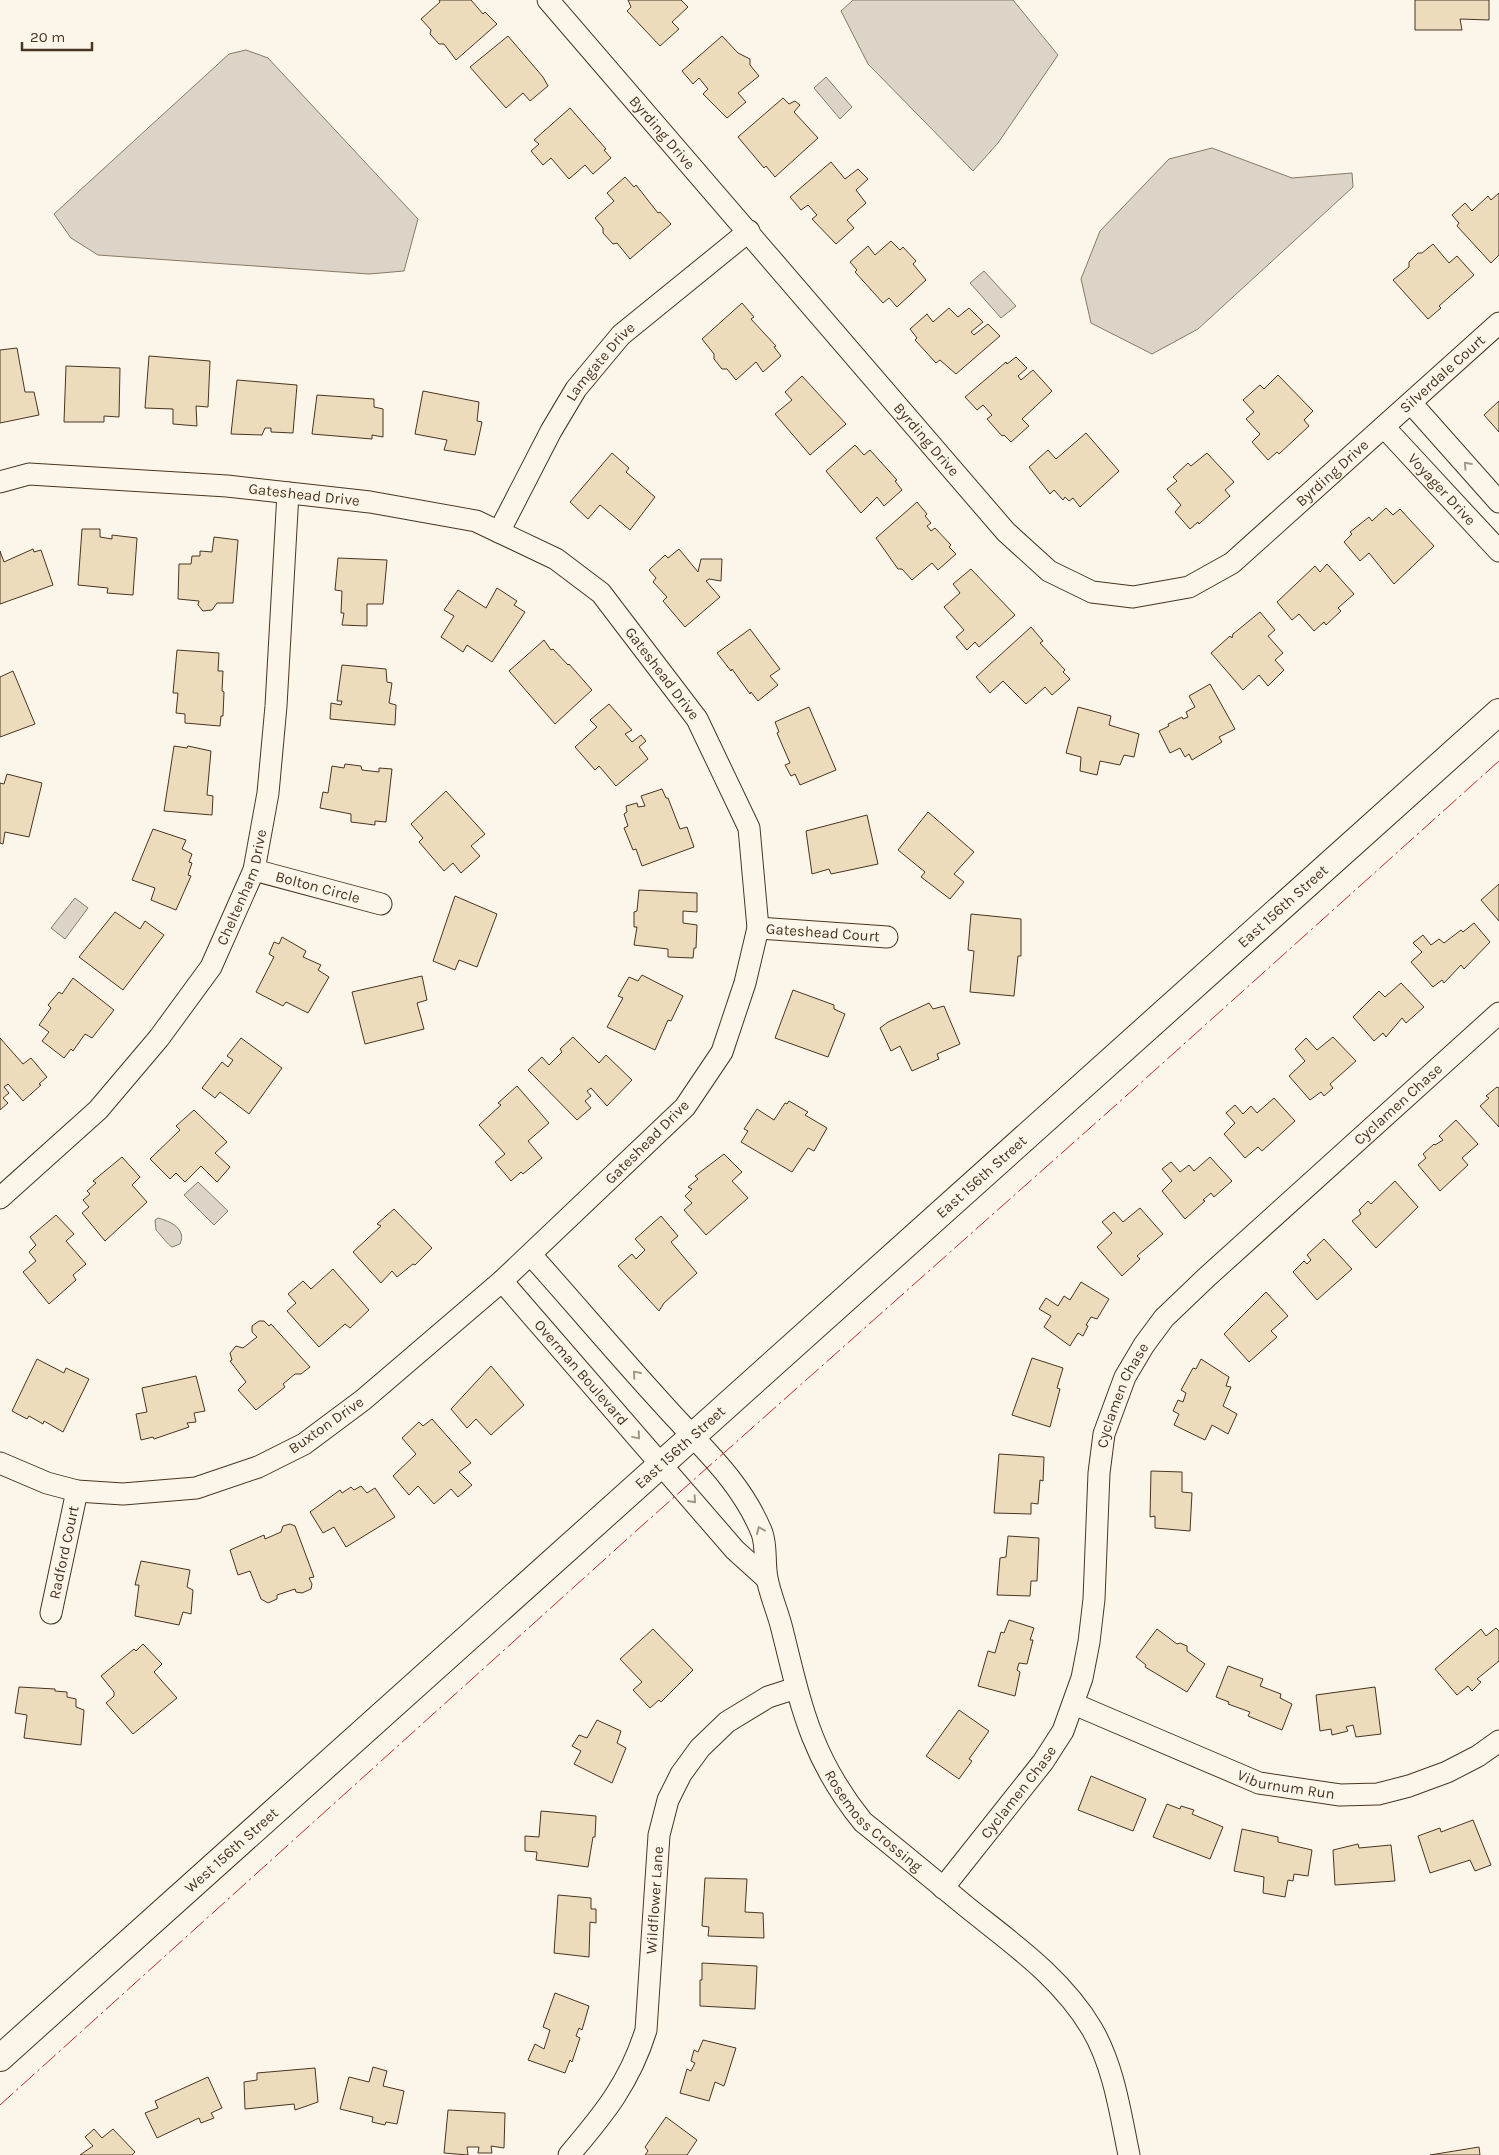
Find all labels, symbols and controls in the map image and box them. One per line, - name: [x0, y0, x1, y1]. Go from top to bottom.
- scale bar: [22, 20, 92, 52]
- text: 20 m: [30, 28, 65, 46]
- street label: Byrding Drive: [626, 92, 699, 173]
- street label: Lamgate Drive: [562, 318, 639, 404]
- street label: Silverdale Court: [1396, 331, 1489, 417]
- street label: Byrding Drive: [890, 399, 963, 480]
- street label: Byrding Drive: [1292, 436, 1372, 510]
- street label: Voyager Drive: [1404, 450, 1480, 529]
- one-way arrow: [1463, 462, 1472, 471]
- street label: Gateshead Drive: [248, 479, 361, 510]
- street label: Gateshead Drive: [621, 623, 703, 723]
- street label: Cheltenham Drive: [213, 828, 270, 948]
- street label: East 156th Street: [1234, 861, 1332, 951]
- street label: Bolton Circle: [273, 867, 362, 907]
- street label: Gateshead Court: [765, 920, 881, 946]
- street label: Cyclamen Chase: [1350, 1060, 1446, 1149]
- street label: Gateshead Drive: [601, 1096, 693, 1188]
- street label: East 156th Street: [933, 1131, 1031, 1222]
- street label: Overman Boulevard: [531, 1316, 632, 1429]
- street label: Cyclamen Chase: [1093, 1339, 1152, 1449]
- one-way arrow: [633, 1370, 642, 1379]
- street label: Buxton Drive: [285, 1393, 367, 1457]
- street label: East 156th Street: [631, 1402, 729, 1493]
- one-way arrow: [632, 1431, 641, 1440]
- one-way arrow: [688, 1495, 697, 1504]
- street label: Radford Court: [45, 1504, 83, 1601]
- one-way arrow: [755, 1526, 766, 1535]
- street label: Cyclamen Chase: [977, 1742, 1060, 1842]
- street label: Viburnum Run: [1234, 1766, 1336, 1803]
- street label: Rosemoss Crossing: [821, 1767, 926, 1876]
- street label: West 156th Street: [181, 1803, 282, 1897]
- street label: Wildflower Lane: [642, 1846, 667, 1955]

